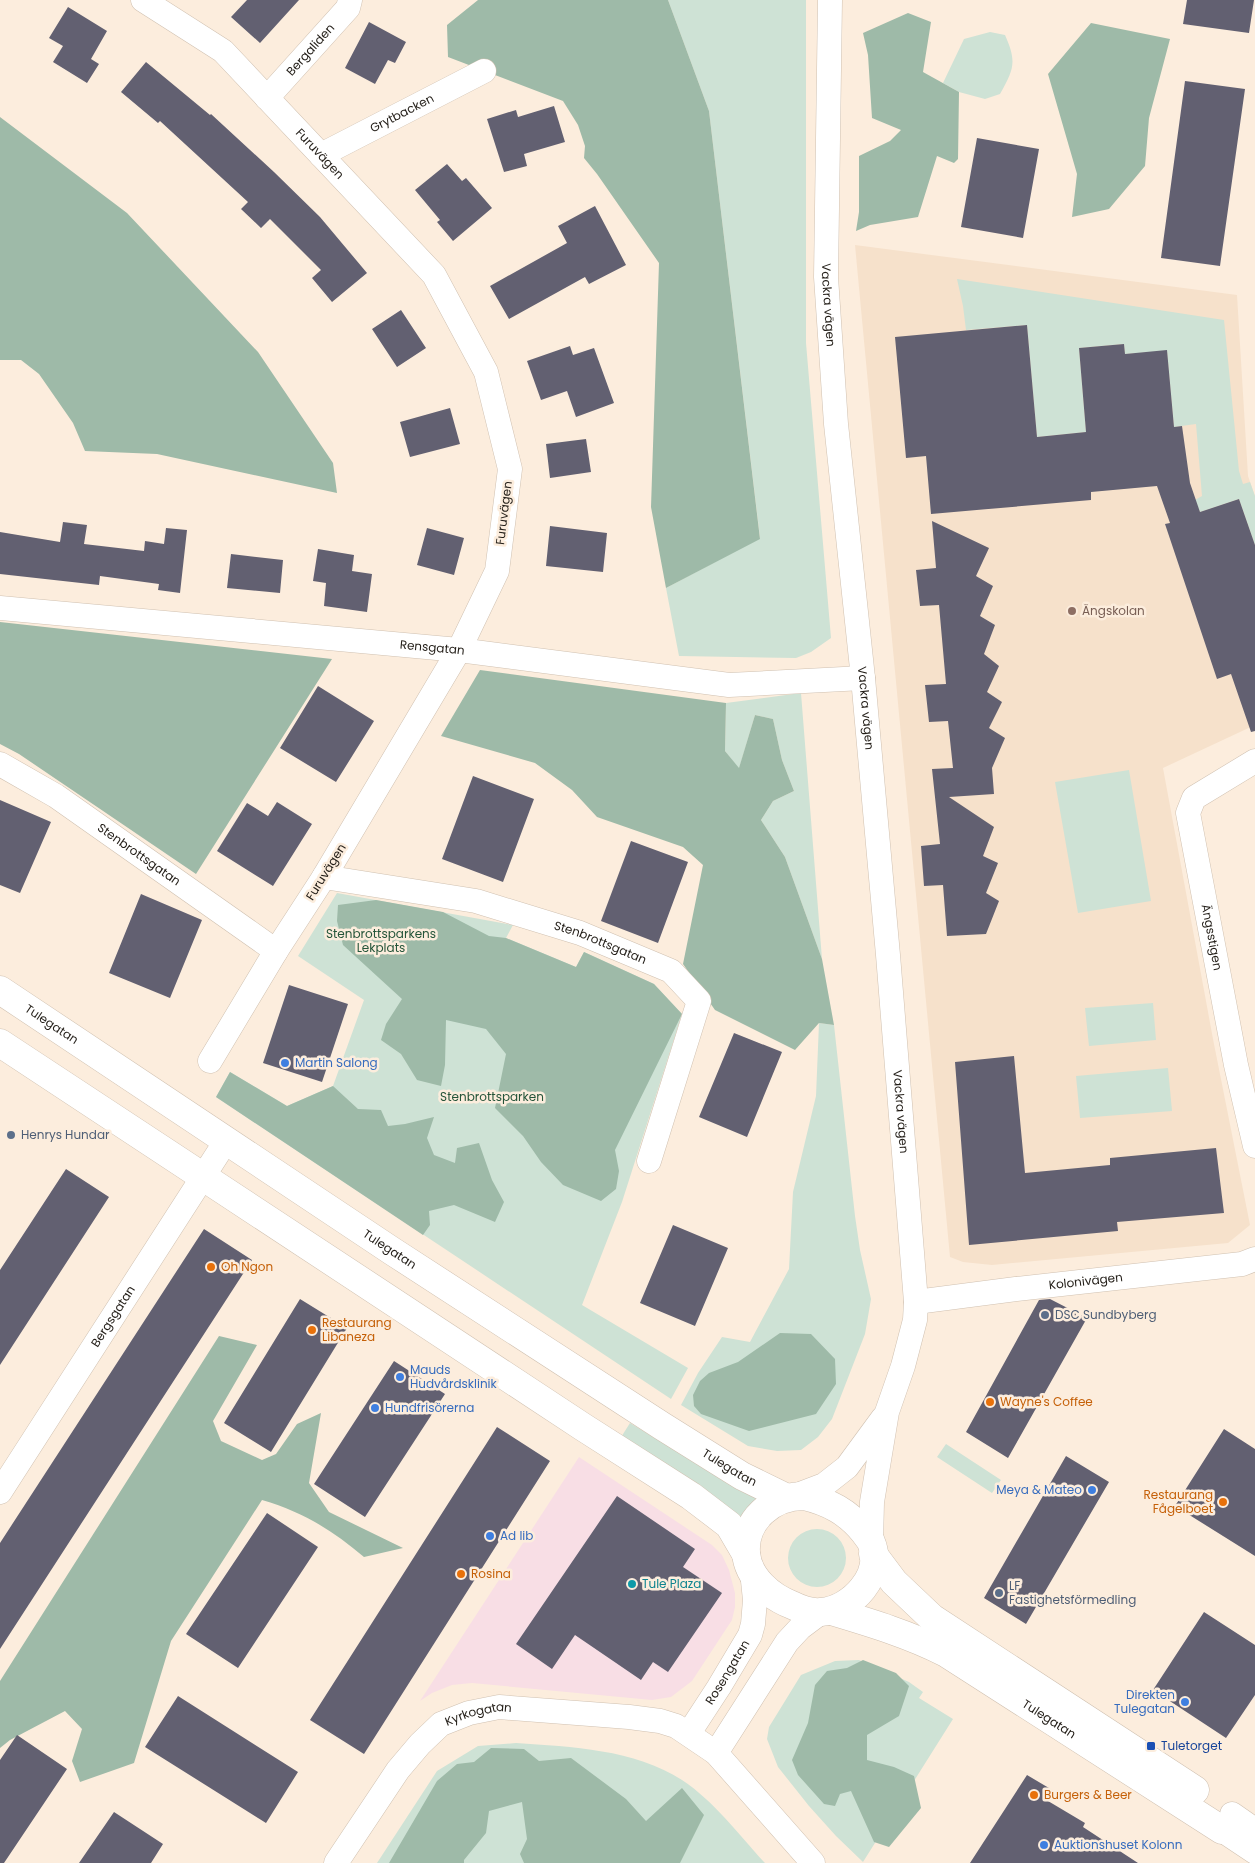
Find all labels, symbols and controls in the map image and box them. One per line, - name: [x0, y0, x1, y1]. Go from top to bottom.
- street label: Bergaliden: [282, 20, 338, 79]
- street label: Grytbacken: [367, 89, 437, 136]
- street label: Furuvägen: [292, 124, 348, 183]
- street label: Vackra vägen: [818, 263, 840, 347]
- street label: Furuvägen: [491, 480, 516, 546]
- place label: Ängskolan: [1082, 602, 1145, 619]
- marker: Ängskolan: [1066, 605, 1078, 617]
- street label: Rensgatan: [399, 636, 466, 659]
- street label: Vackra vägen: [854, 665, 878, 750]
- street label: Stenbrottsgatan: [94, 819, 184, 889]
- street label: Furuvägen: [301, 840, 350, 903]
- street label: Ängsstigen: [1198, 903, 1227, 972]
- street label: Stenbrottsgatan: [552, 917, 649, 968]
- park label: Stenbrottsparkens Lekplats: [326, 925, 436, 956]
- street label: Tulegatan: [22, 1000, 82, 1048]
- place label: Martin Salong: [295, 1054, 378, 1071]
- marker: Martin Salong: [279, 1057, 291, 1069]
- street label: Vackra vägen: [889, 1069, 913, 1154]
- park label: Stenbrottsparken: [440, 1088, 544, 1105]
- place label: Henrys Hundar: [21, 1126, 110, 1143]
- marker: Henrys Hundar: [5, 1129, 17, 1141]
- street label: Tulegatan: [360, 1225, 420, 1273]
- place label: Oh Ngon: [221, 1258, 273, 1275]
- marker: Oh Ngon: [205, 1261, 217, 1273]
- street label: Kolonivägen: [1048, 1268, 1124, 1293]
- street label: Bergsgatan: [87, 1282, 139, 1350]
- place label: DSC Sundbyberg: [1055, 1306, 1157, 1323]
- marker: DSC Sundbyberg: [1039, 1309, 1051, 1321]
- place label: Restaurang Libaneza: [322, 1314, 392, 1345]
- marker: Restaurang Libaneza: [306, 1324, 318, 1336]
- place label: Mauds Hudvårdsklinik: [410, 1361, 498, 1392]
- marker: Mauds Hudvårdsklinik: [394, 1371, 406, 1383]
- place label: Wayne's Coffee: [1000, 1393, 1093, 1410]
- marker: Wayne's Coffee: [984, 1396, 996, 1408]
- place label: Hundfrisörerna: [385, 1399, 474, 1416]
- marker: Hundfrisörerna: [369, 1402, 381, 1414]
- street label: Tulegatan: [699, 1444, 760, 1490]
- place label: Meya & Mateo: [996, 1481, 1082, 1498]
- marker: Meya & Mateo: [1086, 1484, 1098, 1496]
- place label: Restaurang Fågelboet: [1143, 1486, 1213, 1517]
- marker: Restaurang Fågelboet: [1217, 1496, 1229, 1508]
- place label: Ad lib: [500, 1527, 533, 1544]
- marker: Ad lib: [484, 1530, 496, 1542]
- place label: Rosina: [471, 1565, 511, 1582]
- marker: Rosina: [455, 1568, 467, 1580]
- place label: Tule Plaza: [642, 1575, 701, 1592]
- place label: LF Fastighetsförmedling: [1009, 1577, 1136, 1608]
- marker: Tule Plaza: [626, 1578, 638, 1590]
- marker: LF Fastighetsförmedling: [993, 1587, 1005, 1599]
- street label: Rosengatan: [701, 1636, 753, 1708]
- place label: Direkten Tulegatan: [1114, 1686, 1175, 1717]
- street label: Tulegatan: [1019, 1695, 1080, 1742]
- marker: Direkten Tulegatan: [1179, 1696, 1191, 1708]
- street label: Kyrkogatan: [442, 1698, 513, 1730]
- place label: Tuletorget: [1161, 1737, 1222, 1754]
- marker: Tuletorget: [1145, 1740, 1157, 1752]
- place label: Burgers & Beer: [1044, 1786, 1132, 1803]
- marker: Burgers & Beer: [1028, 1789, 1040, 1801]
- place label: Auktionshuset Kolonn: [1054, 1836, 1182, 1853]
- marker: Auktionshuset Kolonn: [1038, 1839, 1050, 1851]

